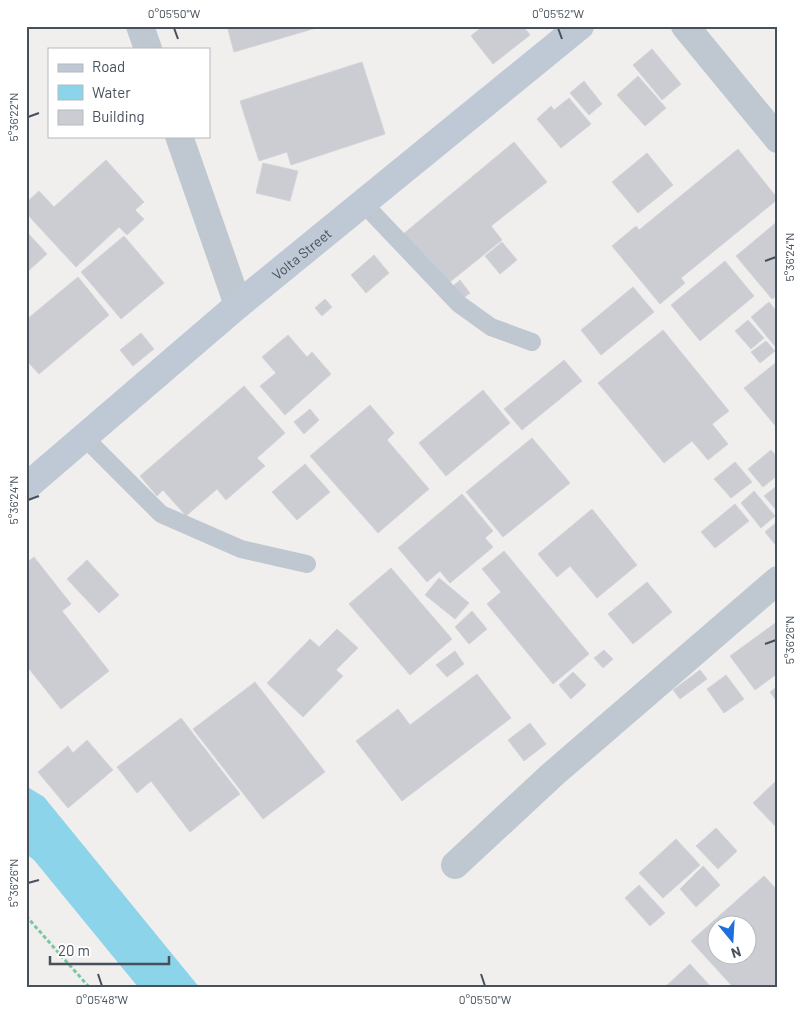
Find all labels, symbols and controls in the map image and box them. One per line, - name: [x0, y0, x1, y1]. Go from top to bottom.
- text: 0°05'50"W: [148, 6, 201, 20]
- text: 0°05'52"W: [532, 6, 585, 20]
- legend: [48, 48, 210, 138]
- text: Road: [92, 57, 125, 75]
- text: Water: [92, 83, 131, 101]
- text: 5°36'22"N: [6, 93, 20, 141]
- text: Building: [92, 107, 145, 125]
- street label: Volta Street: [268, 224, 334, 283]
- text: 5°36'24"N: [782, 233, 796, 281]
- text: 5°36'24"N: [6, 476, 20, 524]
- text: 5°36'26"N: [782, 616, 796, 664]
- text: 5°36'26"N: [6, 859, 20, 907]
- north arrow: [706, 916, 756, 966]
- scale bar: [50, 933, 169, 965]
- text: 20 m: [58, 941, 90, 959]
- text: N: [729, 943, 743, 962]
- text: 0°05'48"W: [76, 992, 129, 1006]
- text: 0°05'50"W: [459, 992, 512, 1006]

